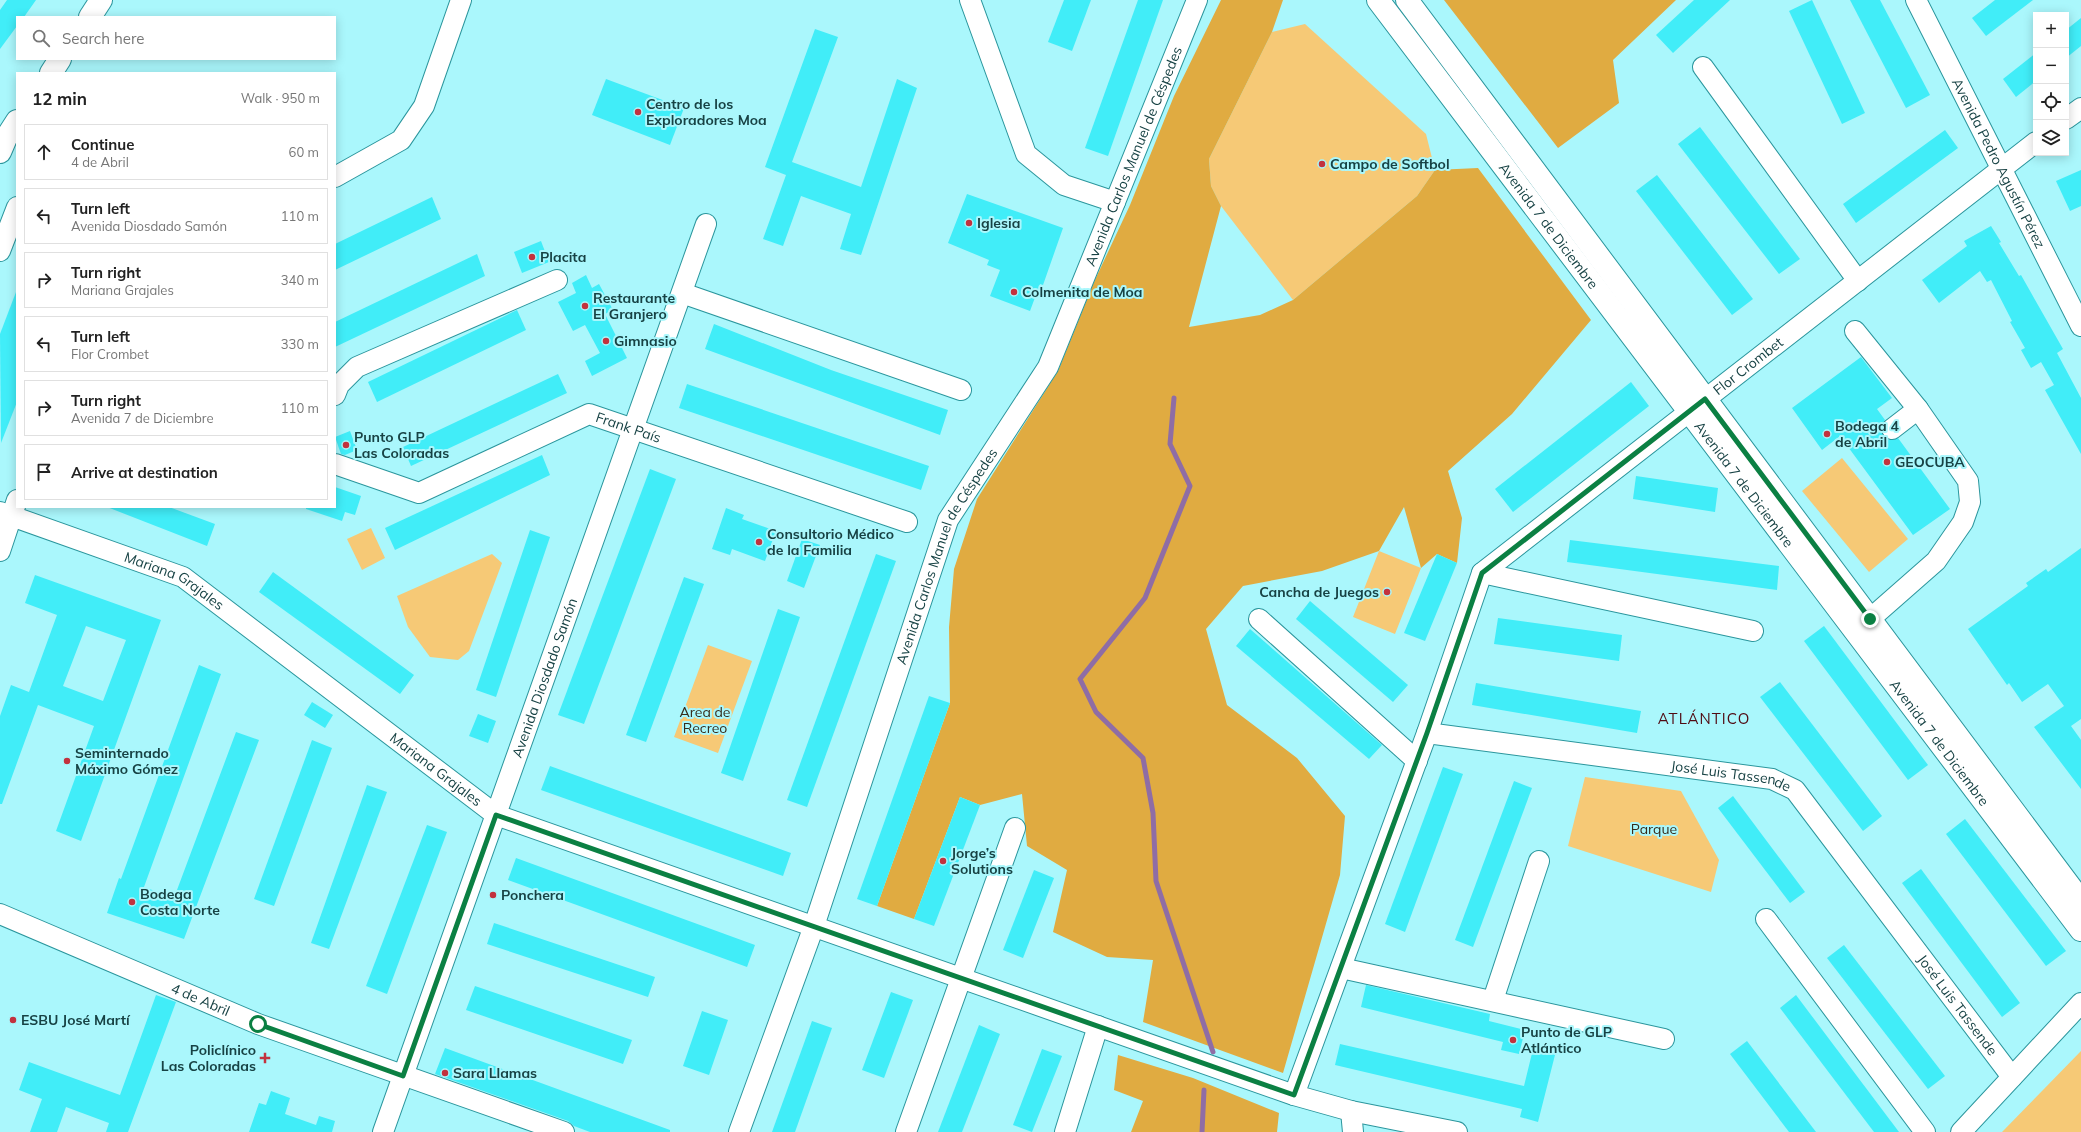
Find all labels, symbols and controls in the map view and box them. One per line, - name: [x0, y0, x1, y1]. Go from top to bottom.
- map controls: [2033, 12, 2069, 156]
- button: +: [2033, 12, 2069, 48]
- search box: [16, 16, 336, 60]
- icon: search: [30, 27, 52, 49]
- text: Search here: [62, 29, 144, 48]
- street label: Avenida Carlos Manuel de Céspedes: [1081, 44, 1186, 269]
- button: −: [2033, 48, 2069, 84]
- street label: Avenida Pedro Agustín Pérez: [1948, 75, 2049, 251]
- button: locate: [2033, 84, 2069, 120]
- text: 12 min: [32, 88, 87, 109]
- text: Walk · 950 m: [241, 90, 320, 106]
- place label: Centro de los Exploradores Moa: [646, 95, 767, 129]
- marker: Centro de los Exploradores Moa: [633, 107, 643, 117]
- button: layers: [2033, 120, 2069, 156]
- text: Continue: [71, 135, 134, 154]
- icon: ahead: [33, 141, 55, 163]
- text: 60 m: [289, 144, 319, 160]
- text: 4 de Abril: [71, 154, 129, 170]
- place label: Campo de Softbol: [1330, 155, 1450, 173]
- marker: Campo de Softbol: [1317, 159, 1327, 169]
- street label: Avenida 7 de Diciembre: [1495, 159, 1602, 292]
- text: Turn left: [71, 199, 130, 218]
- icon: left: [33, 205, 55, 227]
- text: 110 m: [281, 208, 319, 224]
- place label: Iglesia: [977, 214, 1020, 232]
- text: Avenida Diosdado Samón: [71, 218, 227, 234]
- marker: Iglesia: [964, 218, 974, 228]
- place label: Placita: [540, 248, 586, 266]
- marker: Placita: [527, 252, 537, 262]
- text: Turn right: [71, 263, 141, 282]
- icon: right: [33, 269, 55, 291]
- text: 340 m: [281, 272, 319, 288]
- text: Mariana Grajales: [71, 282, 174, 298]
- place label: Colmenita de Moa: [1022, 283, 1143, 301]
- marker: Colmenita de Moa: [1009, 287, 1019, 297]
- place label: Restaurante El Granjero: [593, 289, 675, 323]
- marker: Restaurante El Granjero: [580, 301, 590, 311]
- text: Turn left: [71, 327, 130, 346]
- place label: Gimnasio: [614, 332, 677, 350]
- icon: left: [33, 333, 55, 355]
- street label: Flor Crombet: [1710, 333, 1787, 399]
- text: 330 m: [281, 336, 319, 352]
- marker: Gimnasio: [601, 336, 611, 346]
- text: Flor Crombet: [71, 346, 149, 362]
- text: Turn right: [71, 391, 141, 410]
- icon: right: [33, 397, 55, 419]
- text: 110 m: [281, 400, 319, 416]
- street label: Frank País: [593, 408, 663, 447]
- text: Avenida 7 de Diciembre: [71, 410, 214, 426]
- street label: Avenida 7 de Diciembre: [1691, 417, 1798, 551]
- place label: Bodega 4 de Abril: [1835, 417, 1900, 451]
- place label: Punto GLP Las Coloradas: [354, 428, 449, 462]
- marker: Bodega 4 de Abril: [1822, 429, 1832, 439]
- marker: Punto GLP Las Coloradas: [341, 440, 351, 450]
- street label: Avenida Carlos Manuel de Céspedes: [892, 445, 1001, 667]
- place label: GEOCUBA: [1895, 453, 1965, 471]
- marker: GEOCUBA: [1882, 457, 1892, 467]
- icon: arrive: [33, 461, 55, 483]
- text: Arrive at destination: [71, 463, 218, 482]
- place label: Consultorio Médico de la Familia: [767, 525, 894, 559]
- marker: Consultorio Médico de la Familia: [754, 537, 764, 547]
- street label: Mariana Grajales: [122, 548, 228, 614]
- place label: Cancha de Juegos: [1259, 583, 1379, 601]
- marker: Cancha de Juegos: [1382, 587, 1392, 597]
- street label: Avenida Diosdado Samón: [508, 596, 581, 760]
- route end: [1861, 610, 1879, 628]
- street label: Avenida 7 de Diciembre: [1886, 676, 1993, 809]
- park label: Area de Recreo: [680, 703, 730, 737]
- district label: ATLÁNTICO: [1658, 709, 1750, 728]
- street label: Mariana Grajales: [386, 729, 486, 810]
- place label: Seminternado Máximo Gómez: [75, 744, 178, 778]
- marker: Seminternado Máximo Gómez: [62, 756, 72, 766]
- street label: José Luis Tassende: [1670, 757, 1794, 796]
- park label: Parque: [1631, 820, 1677, 838]
- place label: Jorge’s Solutions: [951, 844, 1013, 878]
- marker: Jorge’s Solutions: [938, 856, 948, 866]
- place label: Bodega Costa Norte: [140, 885, 220, 919]
- place label: Ponchera: [501, 886, 564, 904]
- marker: Ponchera: [488, 890, 498, 900]
- marker: Bodega Costa Norte: [127, 897, 137, 907]
- street label: José Luis Tassende: [1914, 951, 2001, 1059]
- street label: 4 de Abril: [168, 979, 233, 1020]
- place label: ESBU José Martí: [21, 1011, 131, 1029]
- marker: ESBU José Martí: [8, 1015, 18, 1025]
- route start: [249, 1015, 267, 1033]
- place label: Punto de GLP Atlántico: [1521, 1023, 1612, 1057]
- marker: Punto de GLP Atlántico: [1508, 1035, 1518, 1045]
- place label: Policlínico Las Coloradas: [161, 1041, 256, 1075]
- marker: Policlínico Las Coloradas: [259, 1052, 271, 1064]
- place label: Sara Llamas: [453, 1064, 537, 1082]
- marker: Sara Llamas: [440, 1068, 450, 1078]

